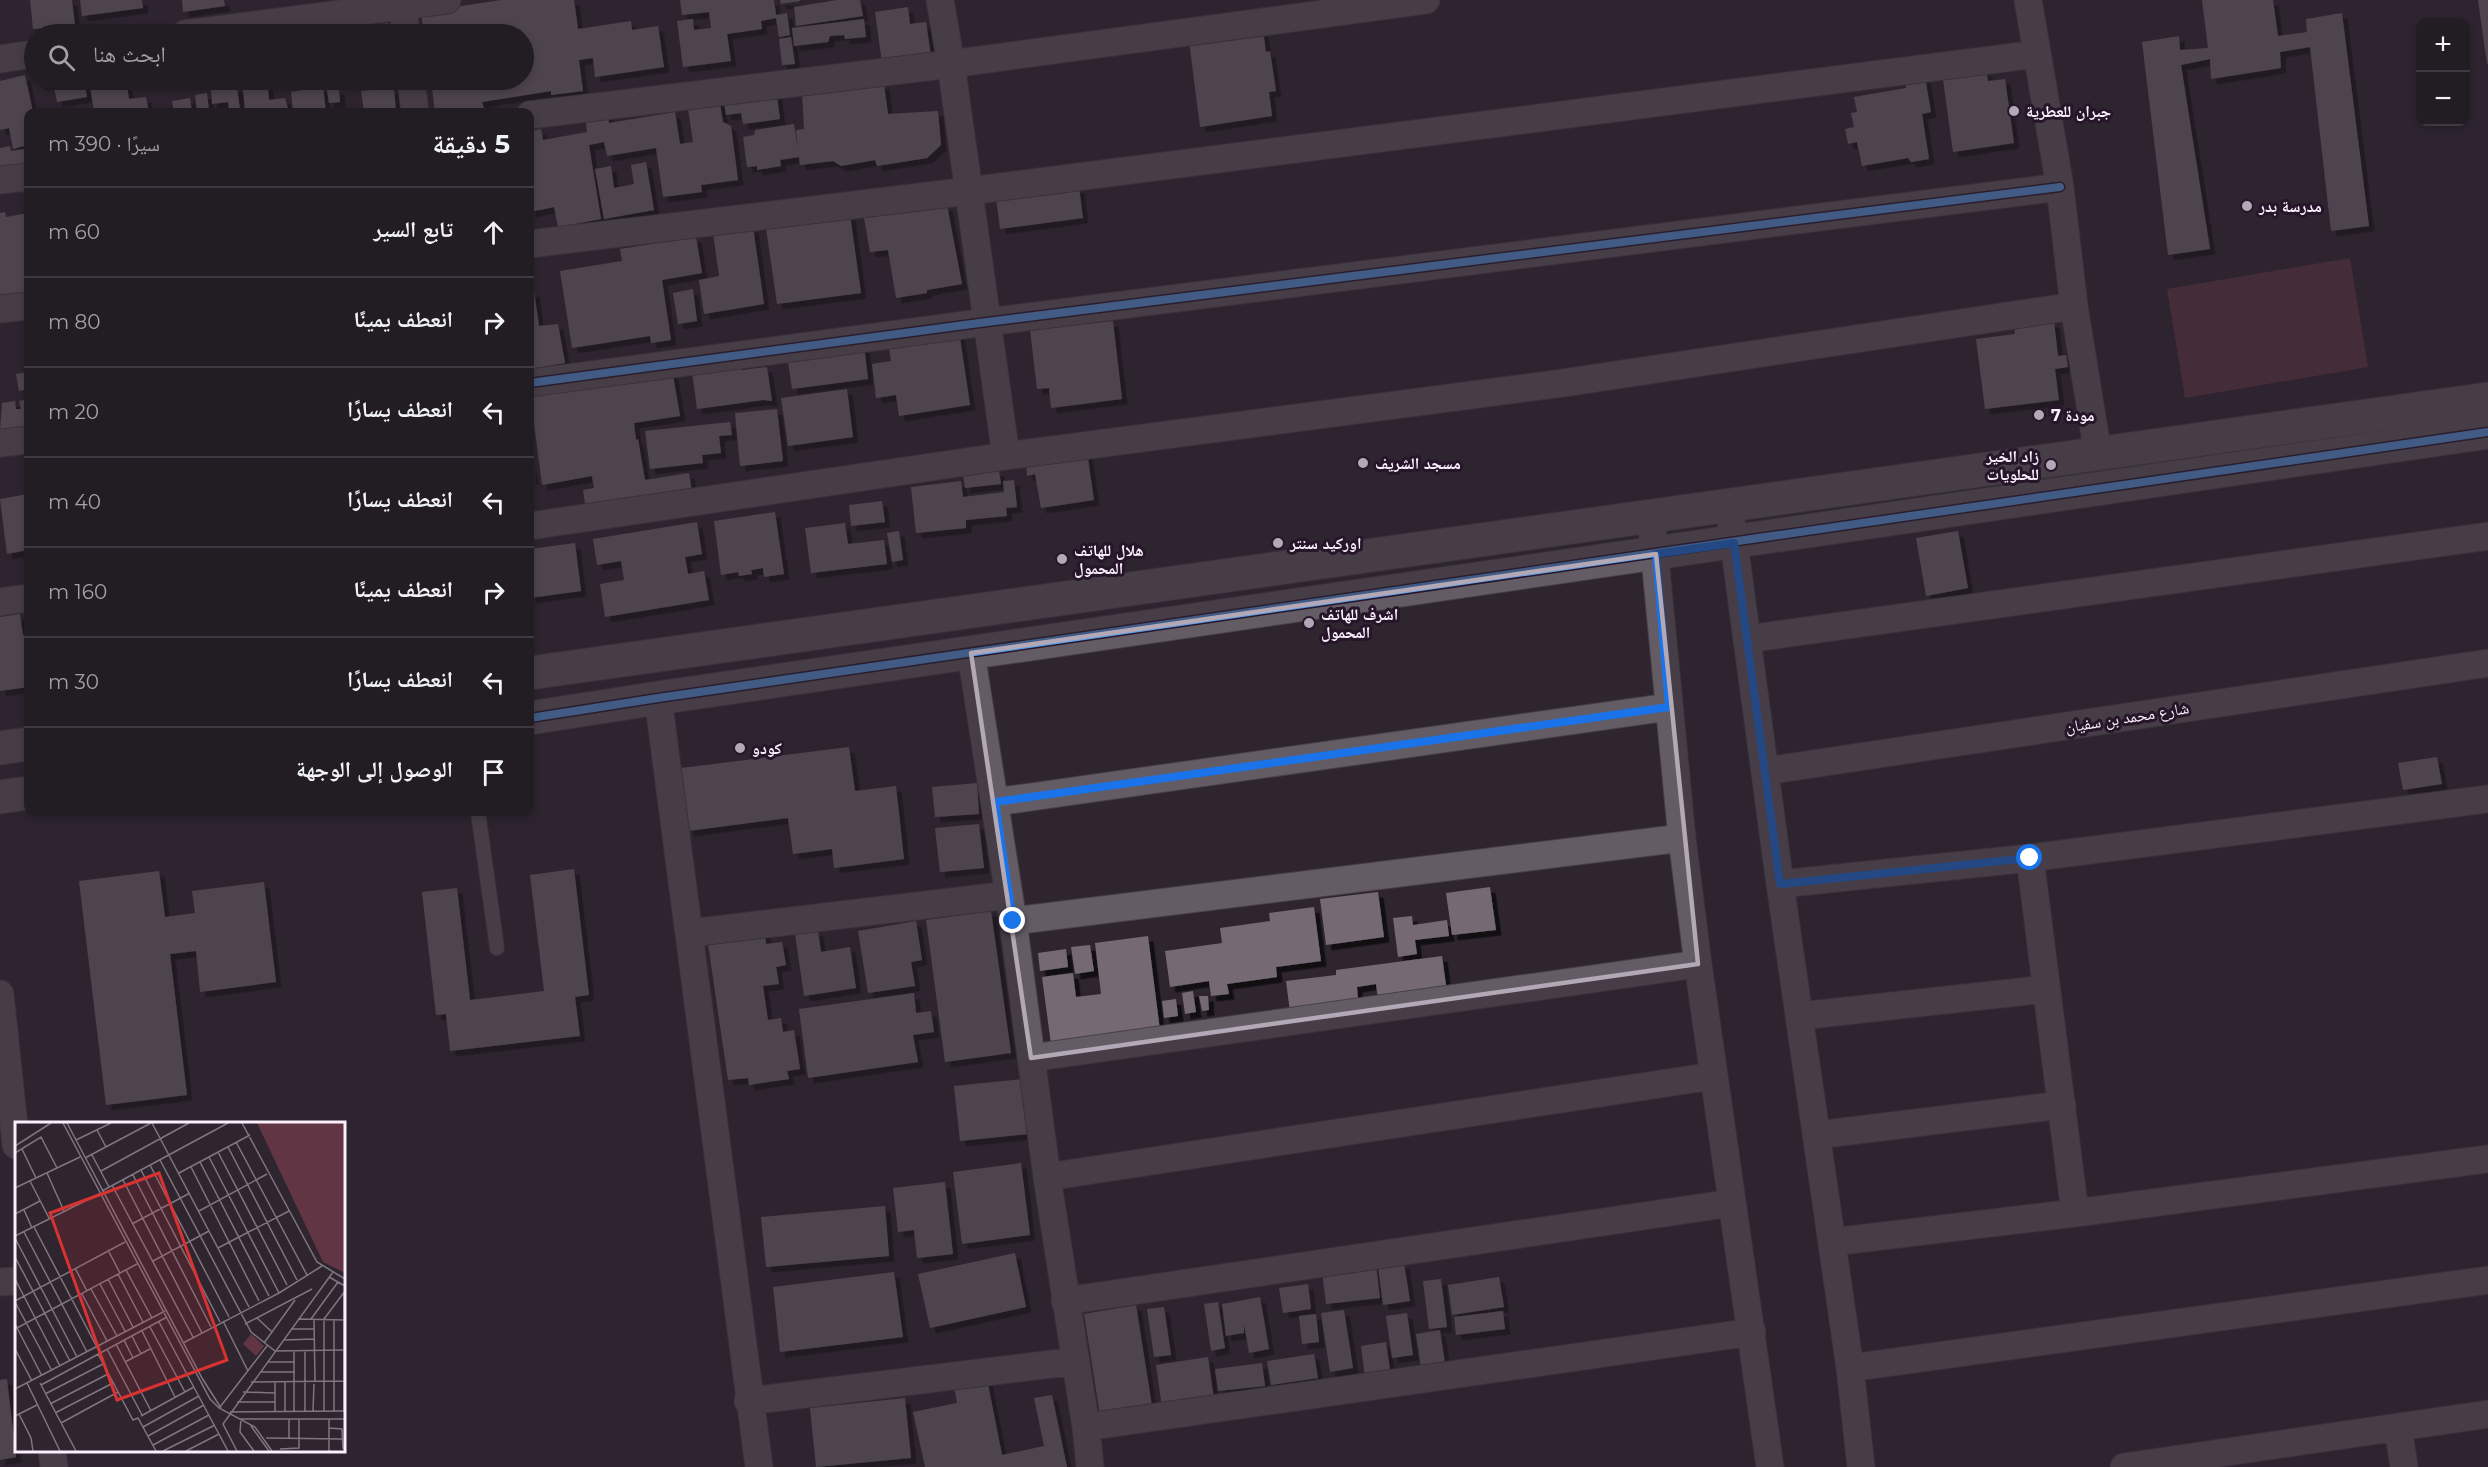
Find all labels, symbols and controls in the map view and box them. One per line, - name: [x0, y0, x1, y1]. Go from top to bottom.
- map controls: [2416, 18, 2470, 126]
- button: +: [2416, 18, 2470, 72]
- search box: [24, 24, 534, 90]
- icon: search: [45, 41, 78, 74]
- text: ابحث هنا: [93, 41, 166, 68]
- button: −: [2416, 72, 2470, 126]
- place label: جبران للعطرية: [2026, 102, 2111, 121]
- marker: جبران للعطرية: [2007, 104, 2021, 118]
- text: 5 دقيقة: [433, 128, 510, 160]
- text: سيرًا · 390 m: [48, 132, 160, 156]
- place label: مدرسة بدر: [2258, 197, 2322, 216]
- marker: مدرسة بدر: [2240, 199, 2254, 213]
- text: تابع السير: [373, 216, 453, 243]
- icon: ahead: [477, 216, 510, 249]
- text: 60 m: [48, 220, 100, 244]
- text: انعطف يمينًا: [353, 306, 453, 333]
- icon: right: [477, 306, 510, 339]
- text: 80 m: [48, 310, 100, 334]
- text: انعطف يسارًا: [347, 396, 453, 423]
- icon: left: [477, 396, 510, 429]
- text: 20 m: [48, 400, 99, 424]
- place label: مودة 7: [2051, 406, 2095, 425]
- marker: مودة 7: [2032, 408, 2046, 422]
- place label: زاد الخير للحلويات: [1985, 447, 2039, 484]
- place label: مسجد الشريف: [1375, 454, 1461, 473]
- marker: مسجد الشريف: [1356, 456, 1370, 470]
- marker: زاد الخير للحلويات: [2044, 458, 2058, 472]
- text: انعطف يسارًا: [347, 486, 453, 513]
- icon: left: [477, 486, 510, 519]
- text: 40 m: [48, 490, 101, 514]
- place label: اوركيد سنتر: [1289, 534, 1362, 553]
- marker: اوركيد سنتر: [1271, 536, 1285, 550]
- place label: هلال للهاتف المحمول: [1074, 541, 1144, 578]
- marker: هلال للهاتف المحمول: [1055, 552, 1069, 566]
- text: انعطف يمينًا: [353, 576, 453, 603]
- icon: right: [477, 576, 510, 609]
- text: 160 m: [48, 580, 107, 604]
- place label: اشرف للهاتف المحمول: [1321, 605, 1398, 642]
- marker: اشرف للهاتف المحمول: [1302, 616, 1316, 630]
- text: انعطف يسارًا: [347, 666, 453, 693]
- icon: left: [477, 666, 510, 699]
- text: 30 m: [48, 670, 99, 694]
- street label: شارع محمد بن سفيان: [2064, 698, 2190, 738]
- place label: كودو: [752, 739, 782, 758]
- marker: كودو: [733, 741, 747, 755]
- text: الوصول إلى الوجهة: [296, 756, 453, 783]
- icon: arrive: [477, 756, 510, 789]
- route start: [2016, 844, 2042, 870]
- route end: [999, 907, 1025, 933]
- inset map: [15, 1122, 345, 1452]

